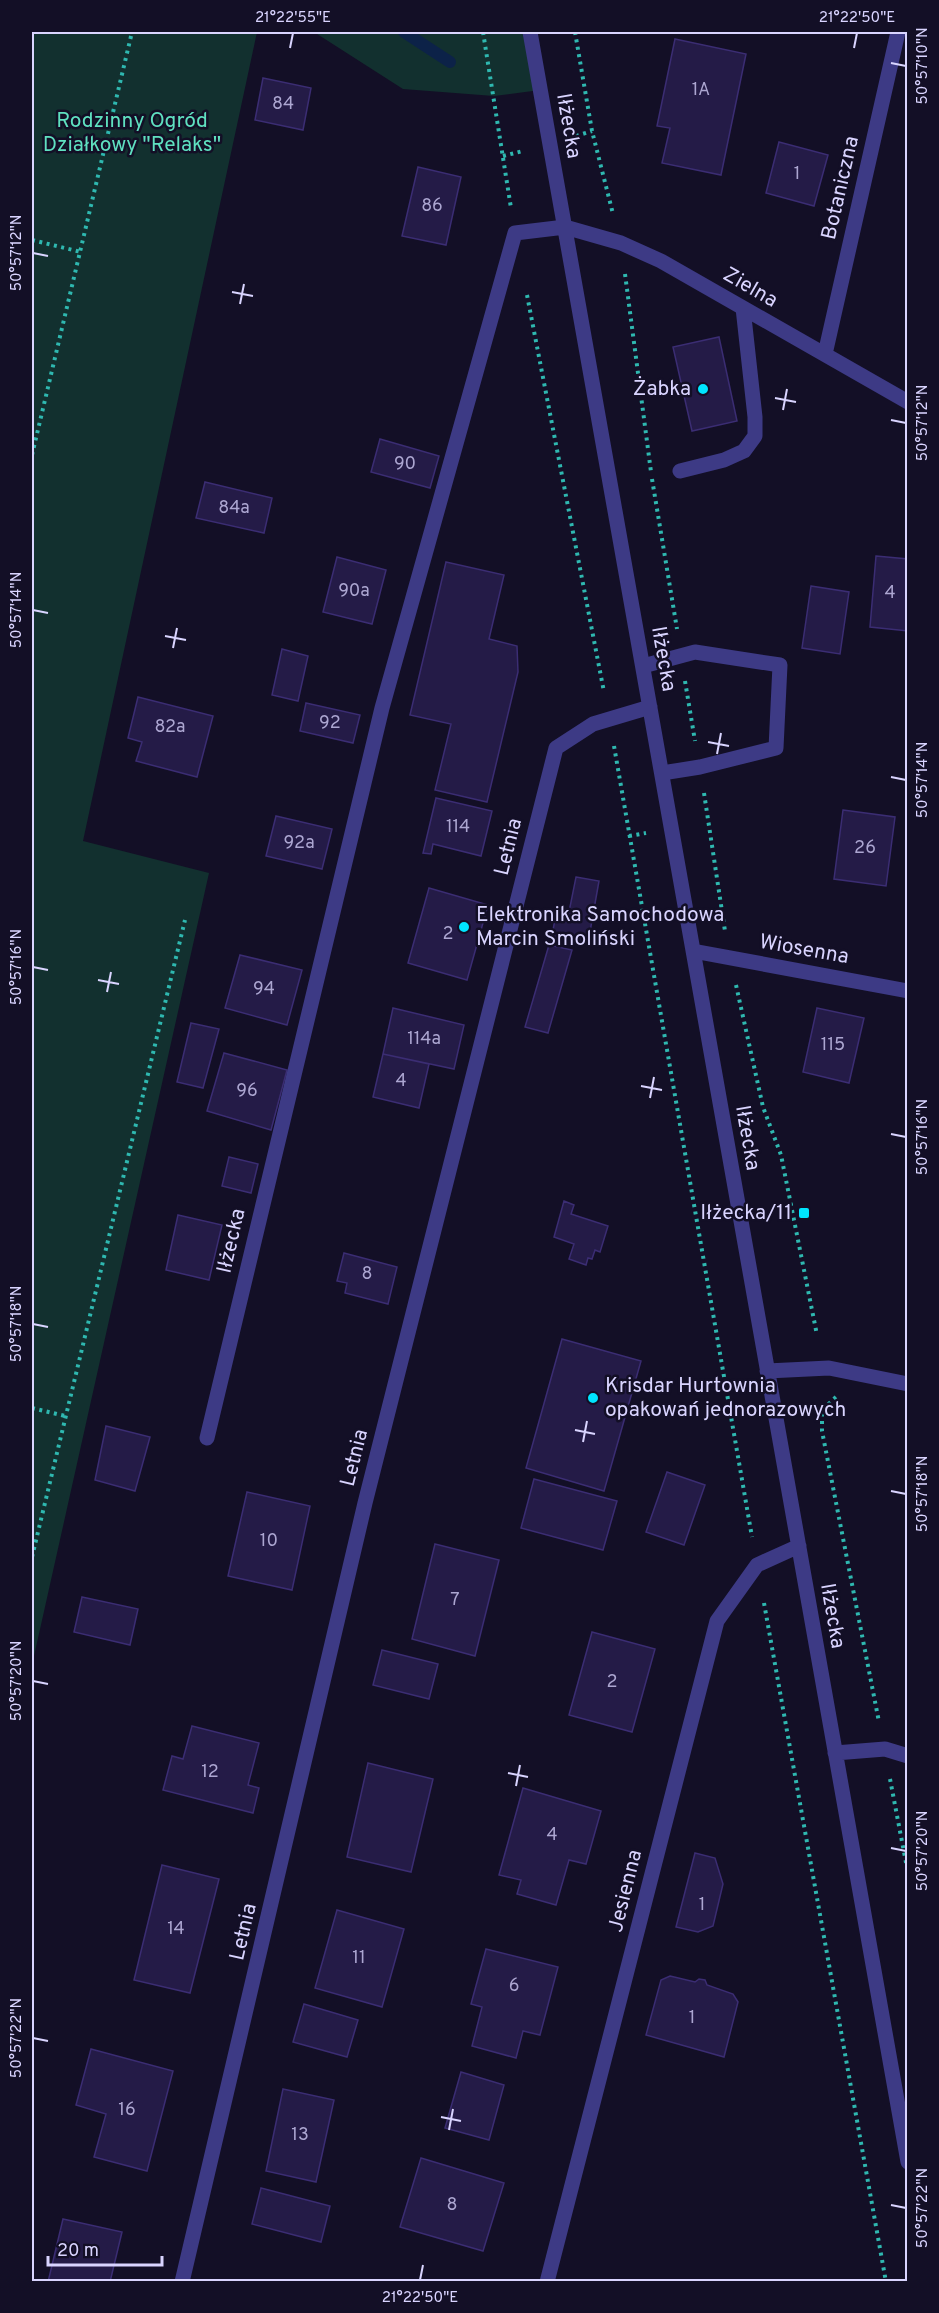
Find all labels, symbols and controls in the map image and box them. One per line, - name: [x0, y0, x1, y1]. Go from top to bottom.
- text: 21°22'55"E: [255, 9, 331, 28]
- text: 21°22'50"E: [819, 9, 895, 28]
- text: 50°57'10"N: [914, 27, 933, 105]
- house number: 1A: [692, 79, 710, 102]
- street label: Iłżecka: [549, 91, 587, 161]
- house number: 84: [272, 93, 294, 116]
- park label: Rodzinny Ogród Działkowy "Relaks": [43, 108, 221, 159]
- street label: Botaniczna: [816, 134, 866, 242]
- house number: 1: [794, 163, 800, 186]
- house number: 86: [421, 195, 443, 218]
- text: 50°57'12"N: [8, 215, 27, 291]
- street label: Zielna: [718, 262, 782, 314]
- place label: Żabka: [633, 376, 691, 403]
- marker: Żabka: [696, 382, 710, 396]
- text: 50°57'12"N: [914, 385, 933, 461]
- house number: 90: [394, 453, 416, 476]
- house number: 84a: [218, 497, 250, 520]
- text: 50°57'14"N: [8, 572, 27, 648]
- house number: 90a: [338, 580, 370, 603]
- house number: 4: [884, 582, 896, 605]
- street label: Iłżecka: [644, 624, 682, 694]
- house number: 92: [319, 712, 341, 735]
- house number: 82a: [154, 716, 186, 739]
- text: 50°57'14"N: [914, 742, 933, 818]
- house number: 114: [446, 816, 470, 839]
- street label: Letnia: [489, 816, 529, 878]
- house number: 92a: [283, 832, 315, 855]
- house number: 26: [854, 837, 876, 860]
- place label: Elektronika Samochodowa Marcin Smoliński: [476, 902, 724, 953]
- marker: Elektronika Samochodowa Marcin Smoliński: [457, 920, 471, 934]
- house number: 2: [442, 923, 454, 946]
- text: 50°57'16"N: [8, 929, 27, 1005]
- street label: Wiosenna: [757, 929, 851, 971]
- house number: 94: [253, 978, 275, 1001]
- house number: 114a: [407, 1028, 441, 1051]
- house number: 115: [821, 1034, 845, 1057]
- house number: 4: [395, 1070, 407, 1093]
- house number: 96: [236, 1080, 258, 1103]
- text: 50°57'16"N: [914, 1099, 933, 1175]
- street label: Iłżecka: [728, 1103, 766, 1173]
- place label: Iłżecka/11: [700, 1200, 792, 1227]
- street label: Iłżecka: [211, 1206, 253, 1276]
- marker: Iłżecka/11: [797, 1206, 811, 1220]
- house number: 8: [362, 1263, 373, 1286]
- text: 50°57'18"N: [8, 1286, 27, 1362]
- place label: Krisdar Hurtownia opakowań jednorazowych: [605, 1373, 846, 1424]
- marker: Krisdar Hurtownia opakowań jednorazowych: [586, 1391, 600, 1405]
- street label: Letnia: [335, 1427, 375, 1489]
- text: 50°57'18"N: [914, 1456, 933, 1532]
- house number: 10: [260, 1530, 278, 1553]
- street label: Iłżecka: [813, 1581, 851, 1651]
- house number: 7: [450, 1589, 460, 1612]
- text: 50°57'20"N: [8, 1641, 27, 1721]
- house number: 2: [606, 1671, 618, 1694]
- house number: 12: [201, 1761, 219, 1784]
- text: 50°57'20"N: [914, 1811, 933, 1891]
- house number: 4: [546, 1824, 558, 1847]
- street label: Jesienna: [603, 1847, 649, 1935]
- house number: 1: [699, 1894, 705, 1917]
- street label: Letnia: [224, 1901, 264, 1963]
- house number: 14: [167, 1918, 185, 1941]
- house number: 11: [352, 1947, 366, 1970]
- house number: 6: [509, 1975, 519, 1998]
- text: 50°57'22"N: [8, 1998, 27, 2078]
- house number: 1: [689, 2007, 695, 2030]
- house number: 16: [118, 2099, 136, 2122]
- house number: 13: [291, 2124, 309, 2147]
- text: 50°57'22"N: [914, 2168, 933, 2248]
- house number: 8: [447, 2194, 458, 2217]
- scale bar: [48, 2229, 162, 2267]
- text: 20 m: [57, 2240, 99, 2263]
- text: 21°22'50"E: [382, 2289, 458, 2308]

